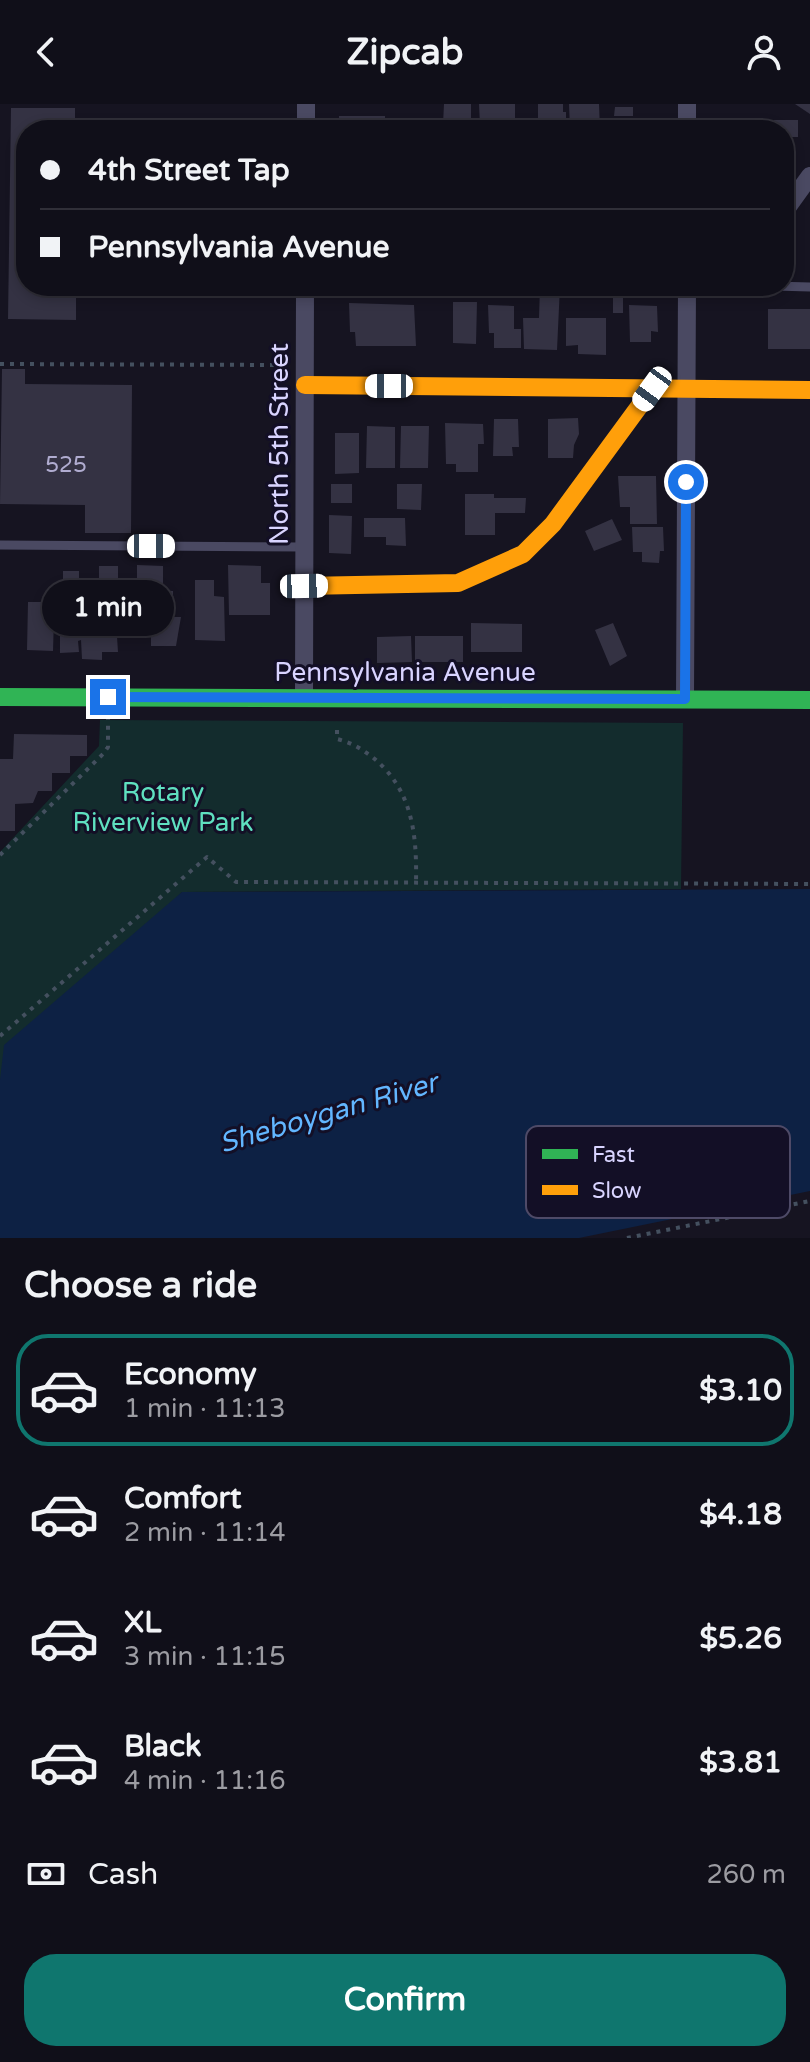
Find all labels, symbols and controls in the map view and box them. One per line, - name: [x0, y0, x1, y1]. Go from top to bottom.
- icon: back: [24, 30, 68, 74]
- icon: person: [742, 30, 786, 74]
- text: Zipcab: [347, 31, 463, 74]
- text: 4th Street Tap: [88, 152, 290, 189]
- text: Pennsylvania Avenue: [88, 229, 389, 266]
- street label: North 5th Street: [264, 343, 295, 545]
- car: [628, 363, 676, 415]
- car: [365, 374, 413, 398]
- house number: 525: [45, 452, 87, 478]
- route start: [668, 464, 704, 500]
- car: [127, 534, 175, 558]
- car: [280, 574, 328, 598]
- callout: 1 min: [42, 581, 174, 637]
- text: 1 min: [73, 592, 143, 623]
- street label: Pennsylvania Avenue: [274, 657, 536, 688]
- route end: [90, 679, 126, 715]
- park label: Rotary Riverview Park: [73, 777, 254, 838]
- water label: Sheboygan River: [215, 1065, 444, 1160]
- legend: [526, 1126, 790, 1218]
- text: Fast: [592, 1142, 635, 1168]
- text: Slow: [592, 1178, 642, 1204]
- text: Choose a ride: [24, 1264, 257, 1307]
- icon: car: [28, 1354, 100, 1426]
- text: Economy: [124, 1356, 257, 1393]
- text: $3.10: [699, 1372, 782, 1409]
- text: 1 min · 11:13: [124, 1393, 286, 1424]
- icon: car: [28, 1478, 100, 1550]
- text: Comfort: [124, 1480, 242, 1517]
- text: $4.18: [699, 1496, 782, 1533]
- text: 2 min · 11:14: [124, 1517, 286, 1548]
- icon: car: [28, 1602, 100, 1674]
- text: XL: [124, 1604, 161, 1641]
- text: $5.26: [700, 1620, 782, 1657]
- text: 3 min · 11:15: [124, 1641, 286, 1672]
- icon: car: [28, 1726, 100, 1798]
- text: Black: [124, 1728, 201, 1765]
- text: $3.81: [699, 1744, 782, 1781]
- text: 4 min · 11:16: [124, 1765, 286, 1796]
- icon: cash: [24, 1852, 68, 1896]
- text: Cash: [88, 1856, 158, 1893]
- text: 260 m: [706, 1859, 786, 1890]
- button: Confirm: [24, 1954, 786, 2046]

